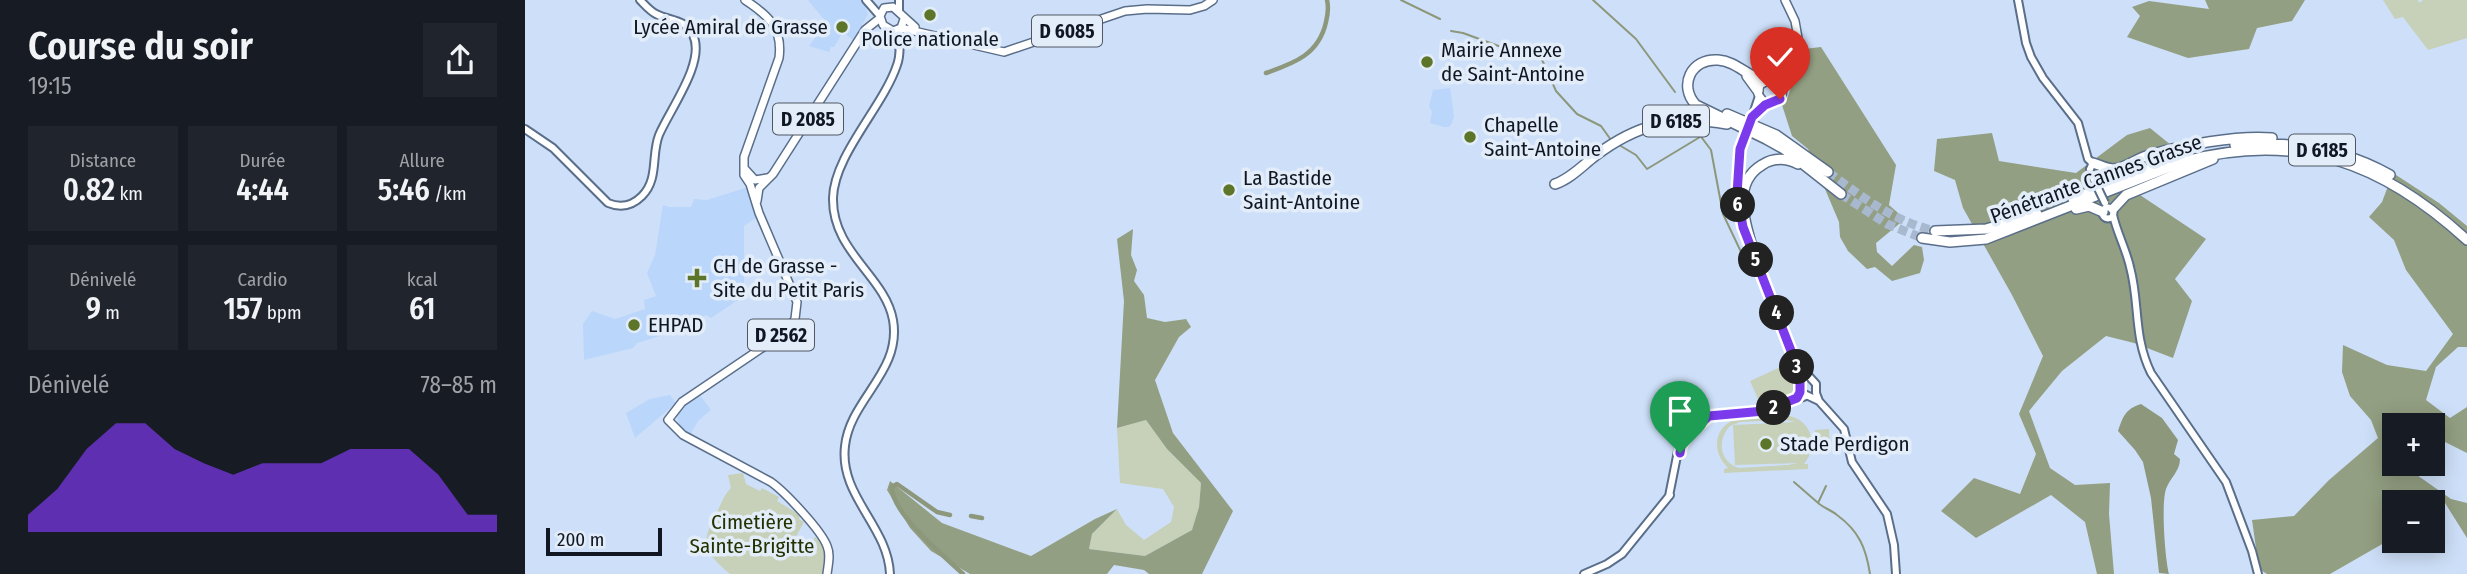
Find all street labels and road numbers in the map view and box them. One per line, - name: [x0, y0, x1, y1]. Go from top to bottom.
- road number: D 6085: [1032, 16, 1102, 46]
- road number: D 2085: [773, 104, 843, 134]
- road number: D 6185: [1643, 105, 1709, 136]
- street label: Pénétrante Cannes Grasse: [1987, 129, 2205, 229]
- road number: D 6185: [2289, 134, 2355, 166]
- road number: D 2562: [748, 320, 814, 350]

